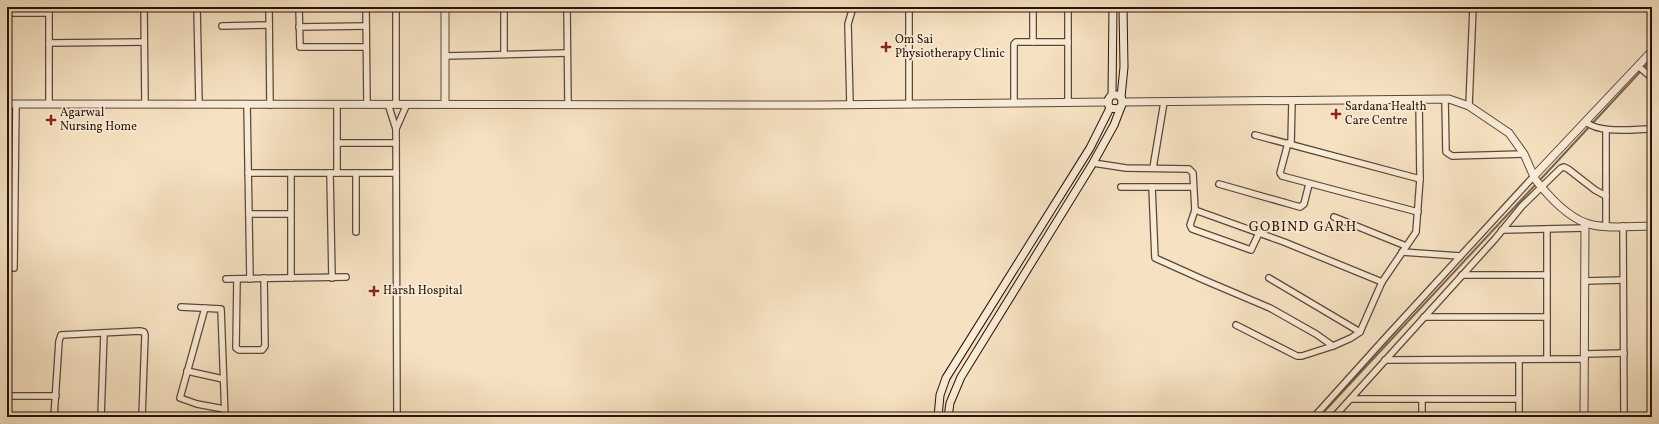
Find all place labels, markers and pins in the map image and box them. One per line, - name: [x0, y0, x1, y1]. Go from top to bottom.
- place label: Om Sai Physiotherapy Clinic: [895, 32, 1005, 62]
- marker: Om Sai Physiotherapy Clinic: [880, 41, 892, 53]
- place label: Sardana Health Care Centre: [1345, 99, 1427, 129]
- place label: Agarwal Nursing Home: [60, 105, 137, 135]
- marker: Sardana Health Care Centre: [1330, 108, 1342, 120]
- marker: Agarwal Nursing Home: [45, 114, 57, 126]
- place label: Harsh Hospital: [383, 283, 463, 299]
- marker: Harsh Hospital: [368, 285, 380, 297]

